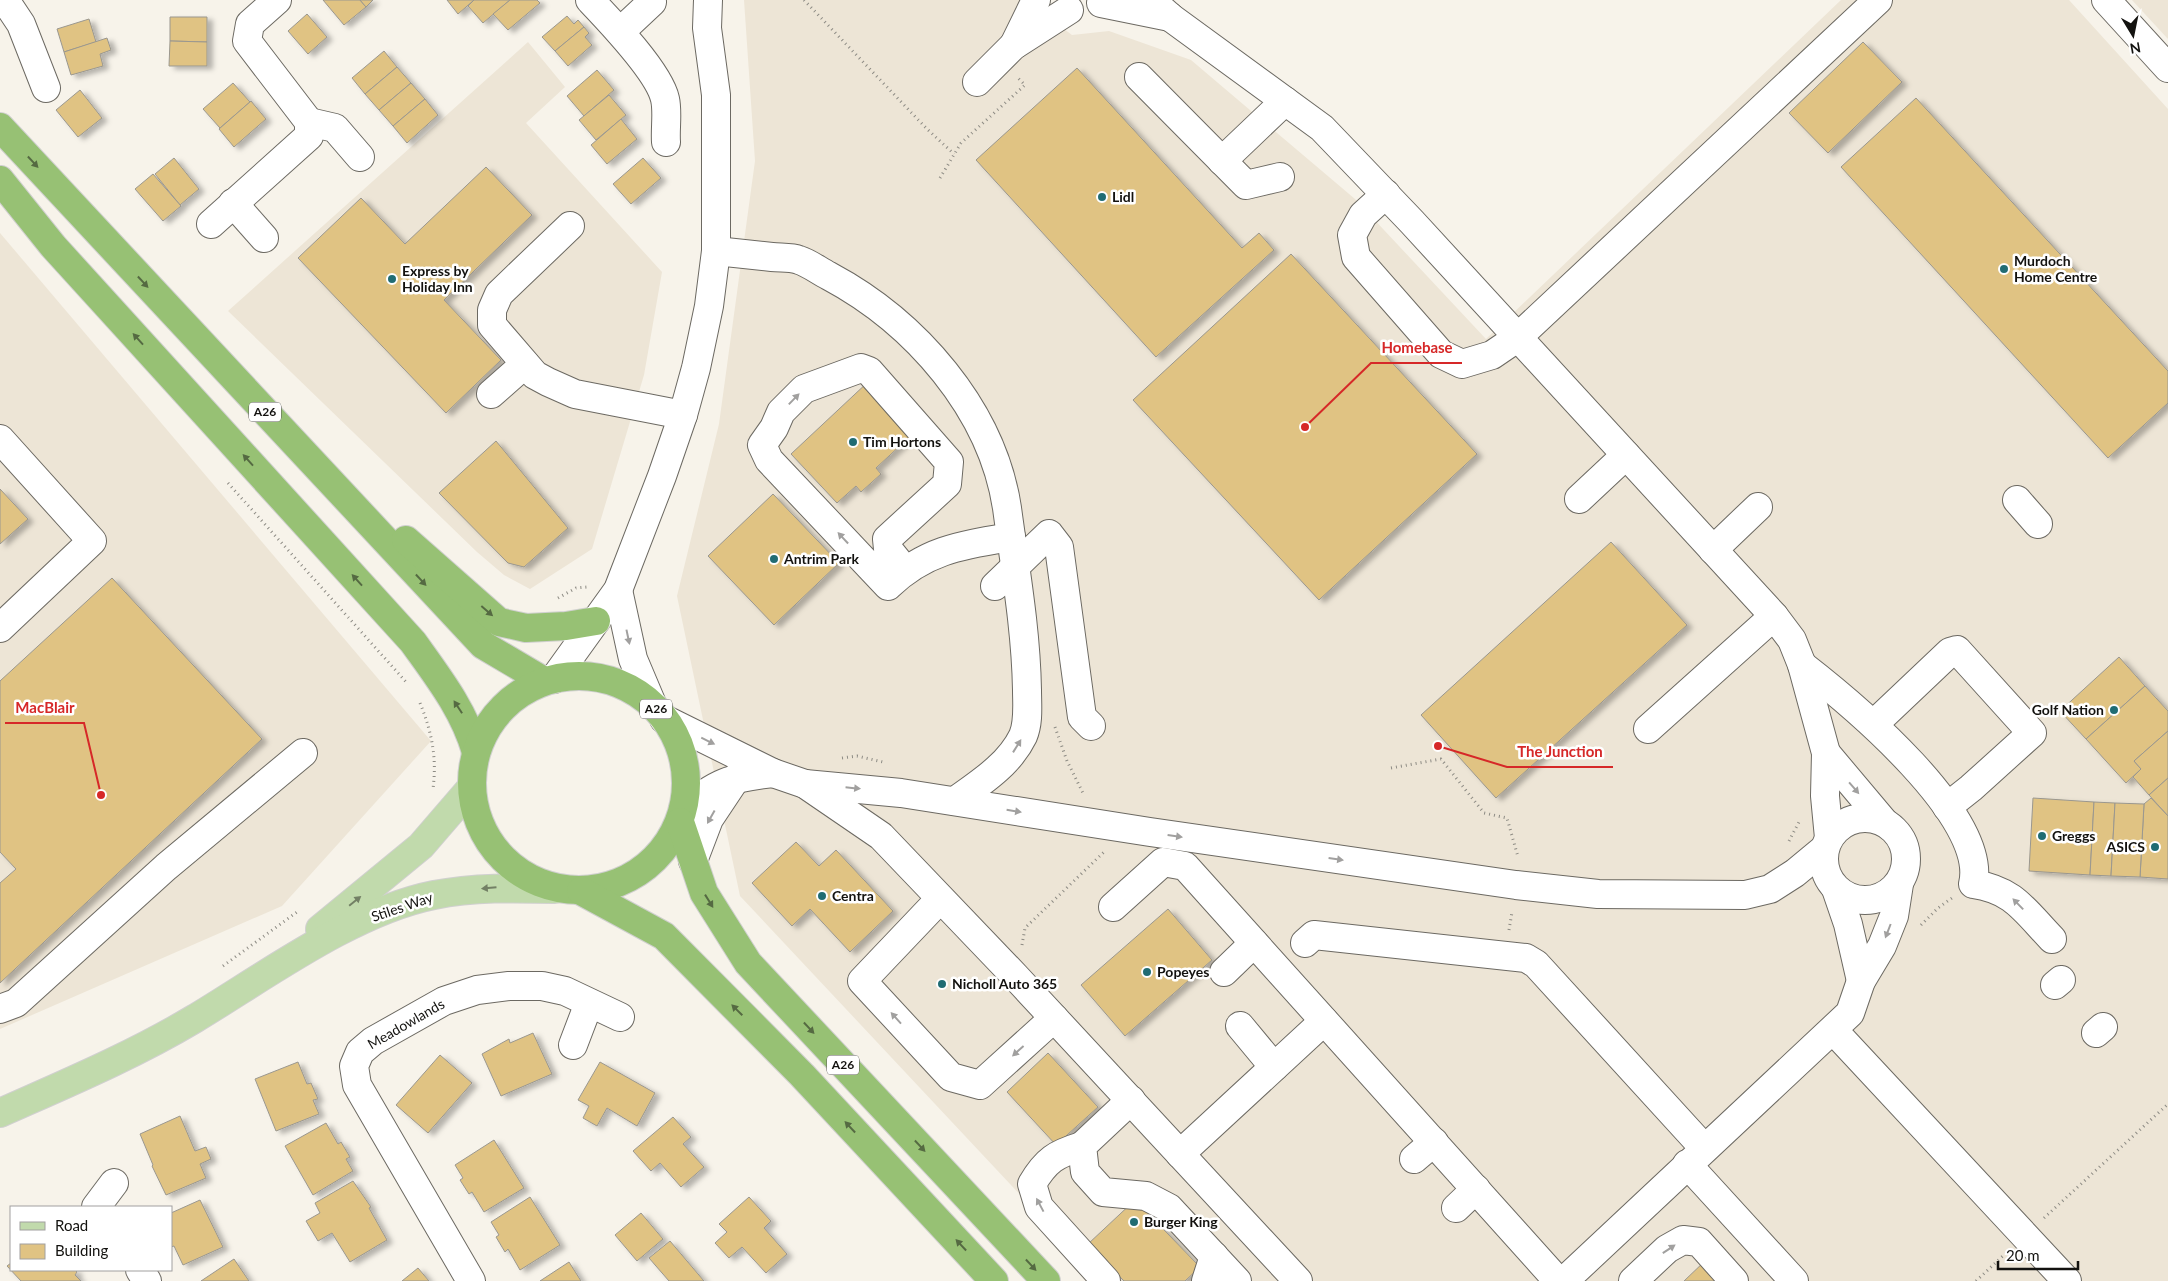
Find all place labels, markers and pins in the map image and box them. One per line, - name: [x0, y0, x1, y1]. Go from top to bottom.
- place label: Lidl: [1112, 188, 1134, 205]
- marker: Lidl: [1096, 191, 1108, 203]
- place label: Murdoch Home Centre: [2014, 252, 2098, 285]
- place label: Express by Holiday Inn: [402, 262, 473, 295]
- marker: Murdoch Home Centre: [1998, 263, 2010, 275]
- marker: Express by Holiday Inn: [386, 273, 398, 285]
- callout: Homebase: [1371, 333, 1462, 363]
- place label: Tim Hortons: [863, 433, 941, 450]
- marker: Tim Hortons: [847, 436, 859, 448]
- place label: Antrim Park: [783, 550, 859, 567]
- marker: Antrim Park: [768, 553, 780, 565]
- callout: MacBlair: [5, 693, 84, 723]
- place label: Golf Nation: [2032, 701, 2104, 718]
- marker: Golf Nation: [2108, 704, 2120, 716]
- callout: The Junction: [1507, 737, 1613, 767]
- place label: Greggs: [2052, 827, 2095, 844]
- marker: Greggs: [2036, 830, 2048, 842]
- place label: ASICS: [2106, 838, 2145, 855]
- marker: ASICS: [2149, 841, 2161, 853]
- place label: Centra: [832, 887, 874, 904]
- marker: Centra: [816, 890, 828, 902]
- place label: Popeyes: [1157, 963, 1209, 980]
- marker: Popeyes: [1141, 966, 1153, 978]
- place label: Nicholl Auto 365: [952, 975, 1057, 992]
- marker: Nicholl Auto 365: [936, 978, 948, 990]
- place label: Burger King: [1144, 1213, 1218, 1230]
- marker: Burger King: [1128, 1216, 1140, 1228]

